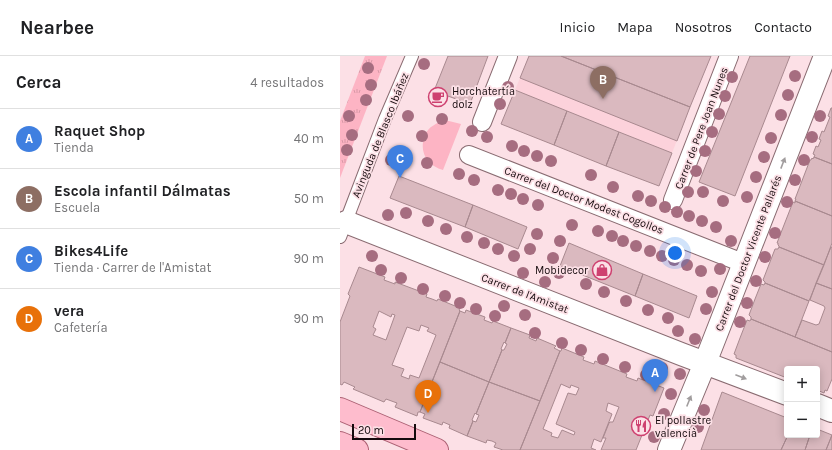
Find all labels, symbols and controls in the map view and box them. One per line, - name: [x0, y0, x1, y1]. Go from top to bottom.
- text: Nearbee: [20, 17, 94, 39]
- text: Inicio: [560, 19, 595, 36]
- text: Mapa: [617, 19, 653, 36]
- text: Nosotros: [675, 19, 732, 36]
- text: Contacto: [754, 19, 812, 36]
- street label: Carrer de Pere Joan Nunes: [672, 65, 731, 191]
- pin: B: [590, 66, 616, 99]
- street label: Avinguda de Blasco Ibáñez: [349, 71, 412, 200]
- text: Cerca: [16, 72, 61, 92]
- text: 4 resultados: [250, 75, 324, 90]
- place label: Horchatertía dolz: [452, 85, 515, 111]
- cafe icon: Horchatertía dolz: [427, 86, 449, 108]
- text: Raquet Shop: [54, 122, 145, 140]
- text: A: [25, 131, 33, 146]
- text: 40 m: [294, 131, 324, 146]
- text: Tienda: [54, 140, 94, 155]
- pin: C: [387, 145, 413, 178]
- one-way arrow: [781, 156, 787, 168]
- street label: Carrer del Doctor Modest Cogollos: [502, 164, 665, 237]
- street label: Carrer del Doctor Vicente Pallarés: [713, 173, 784, 333]
- text: Escola infantil Dálmatas: [54, 182, 231, 200]
- text: B: [25, 191, 33, 206]
- text: 50 m: [294, 191, 324, 206]
- text: Escuela: [54, 200, 100, 215]
- text: Bikes4Life: [54, 242, 128, 260]
- your location: [665, 243, 685, 263]
- text: C: [25, 251, 33, 266]
- text: 90 m: [293, 251, 324, 266]
- shop icon: Mobidecor: [591, 259, 613, 281]
- text: Tienda · Carrer de l'Amistat: [54, 260, 211, 275]
- place label: Mobidecor: [535, 264, 588, 277]
- street label: Carrer de l'Amistat: [479, 271, 570, 316]
- text: vera: [54, 302, 84, 320]
- text: D: [25, 311, 33, 326]
- text: 90 m: [293, 311, 324, 326]
- text: Cafetería: [54, 320, 108, 335]
- pin: A: [642, 359, 668, 392]
- map controls: [784, 366, 820, 438]
- button: +: [784, 366, 820, 402]
- one-way arrow: [736, 374, 748, 380]
- pin: D: [415, 380, 441, 413]
- one-way arrow: [686, 395, 692, 406]
- button: −: [784, 402, 820, 438]
- place label: El pollastre valencià: [655, 414, 711, 440]
- restaurant icon: El pollastre valencià: [630, 415, 652, 437]
- scale bar: [352, 422, 416, 441]
- text: 20 m: [358, 424, 384, 437]

